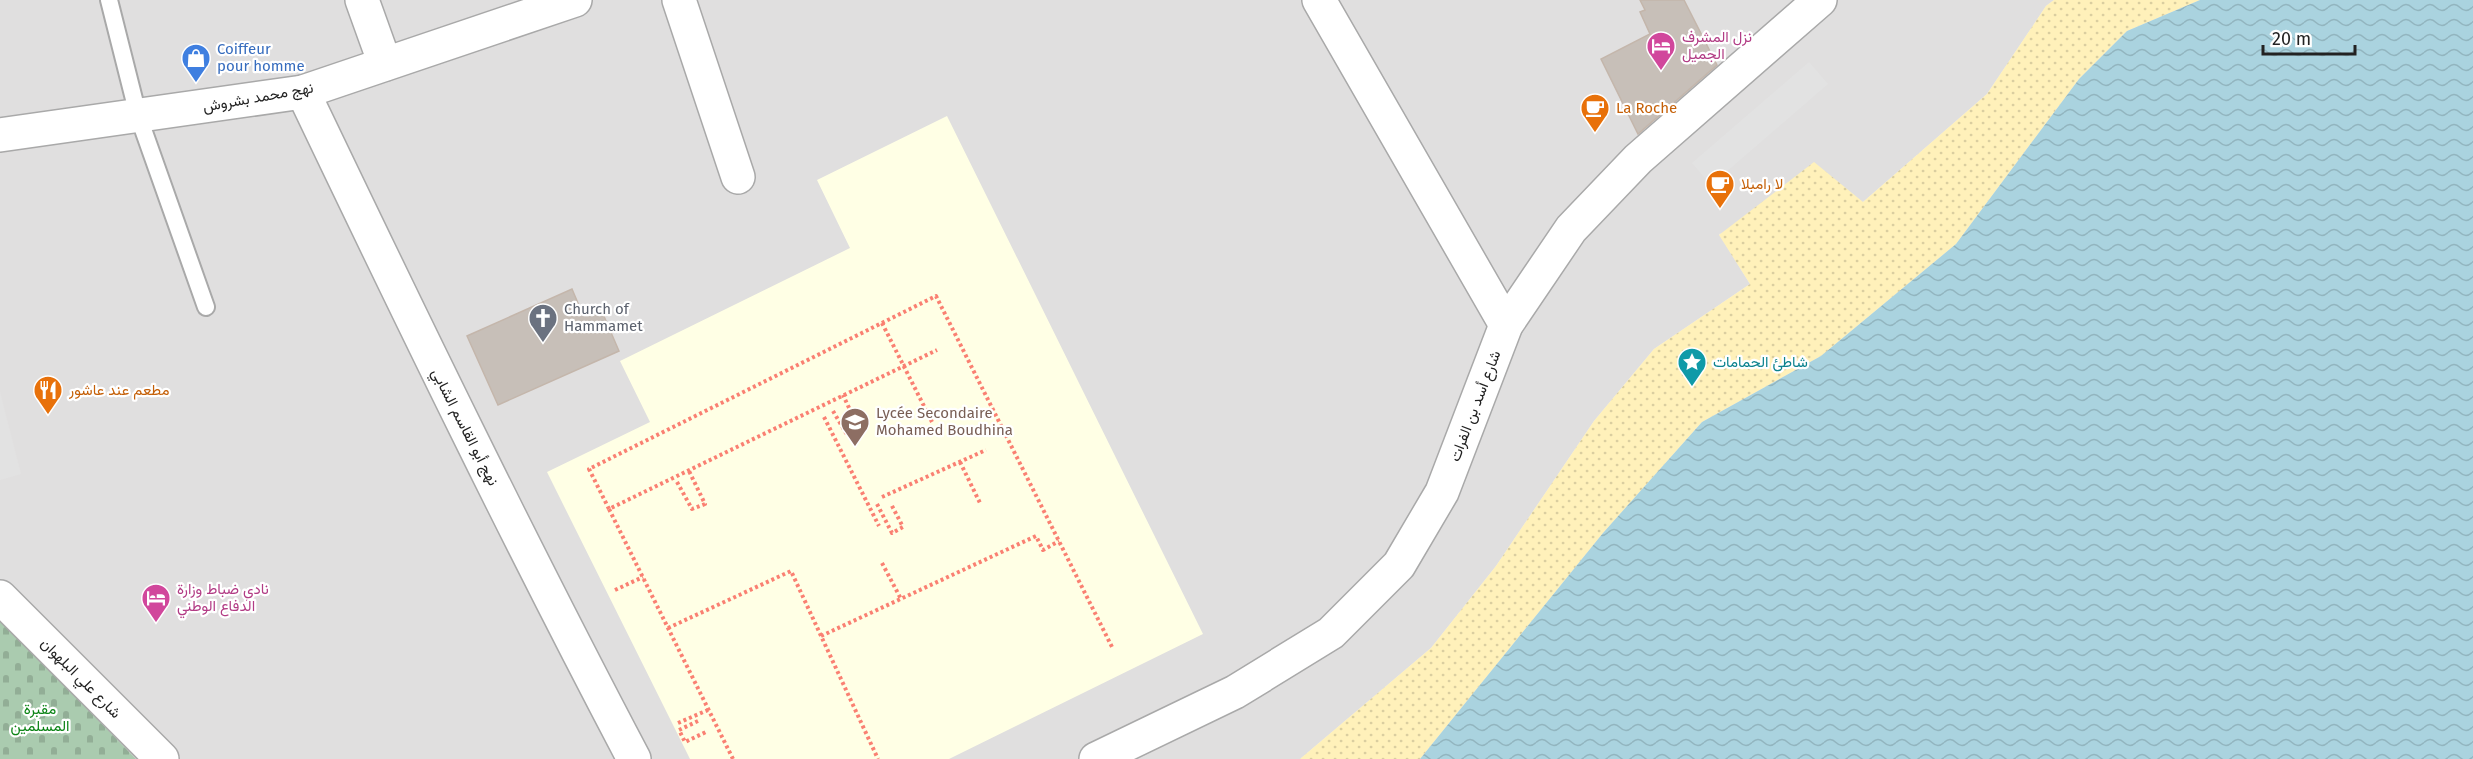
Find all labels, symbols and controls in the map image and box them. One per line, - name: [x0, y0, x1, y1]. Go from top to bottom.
- scale bar: [2263, 18, 2354, 56]
- place label: نزل المشرف الجميل: [1682, 28, 1752, 63]
- text: 20 m: [2272, 28, 2311, 50]
- hotel icon: نزل المشرف الجميل: [1645, 30, 1677, 72]
- place label: Coiffeur pour homme: [217, 40, 305, 75]
- shop icon: Coiffeur pour homme: [180, 42, 212, 84]
- street label: نهج محمد بشروش: [201, 78, 315, 118]
- cafe icon: La Roche: [1579, 92, 1611, 134]
- place label: La Roche: [1616, 99, 1677, 117]
- cafe icon: لا رامبلا: [1704, 168, 1736, 210]
- place label: لا رامبلا: [1741, 175, 1783, 193]
- place label: Church of Hammamet: [564, 300, 643, 335]
- church icon: Church of Hammamet: [527, 302, 559, 344]
- place icon: شاطئ الحمامات: [1676, 346, 1708, 388]
- street label: شارع أسد بن الفرات: [1446, 348, 1506, 465]
- place label: شاطئ الحمامات: [1713, 353, 1808, 372]
- street label: نهج أبو القاسم الشابي: [424, 365, 502, 490]
- restaurant icon: مطعم عند عاشور: [32, 374, 64, 416]
- place label: مطعم عند عاشور: [68, 381, 169, 400]
- place label: Lycée Secondaire Mohamed Boudhina: [876, 404, 1013, 439]
- school or university icon: Lycée Secondaire Mohamed Boudhina: [839, 406, 871, 448]
- place label: نادي ضباط وزارة الدفاع الوطني: [177, 580, 269, 619]
- hotel icon: نادي ضباط وزارة الدفاع الوطني: [140, 582, 172, 624]
- street label: شارع علي البلهوان: [34, 634, 125, 725]
- park label: مقبرة المسلمين: [10, 700, 70, 736]

